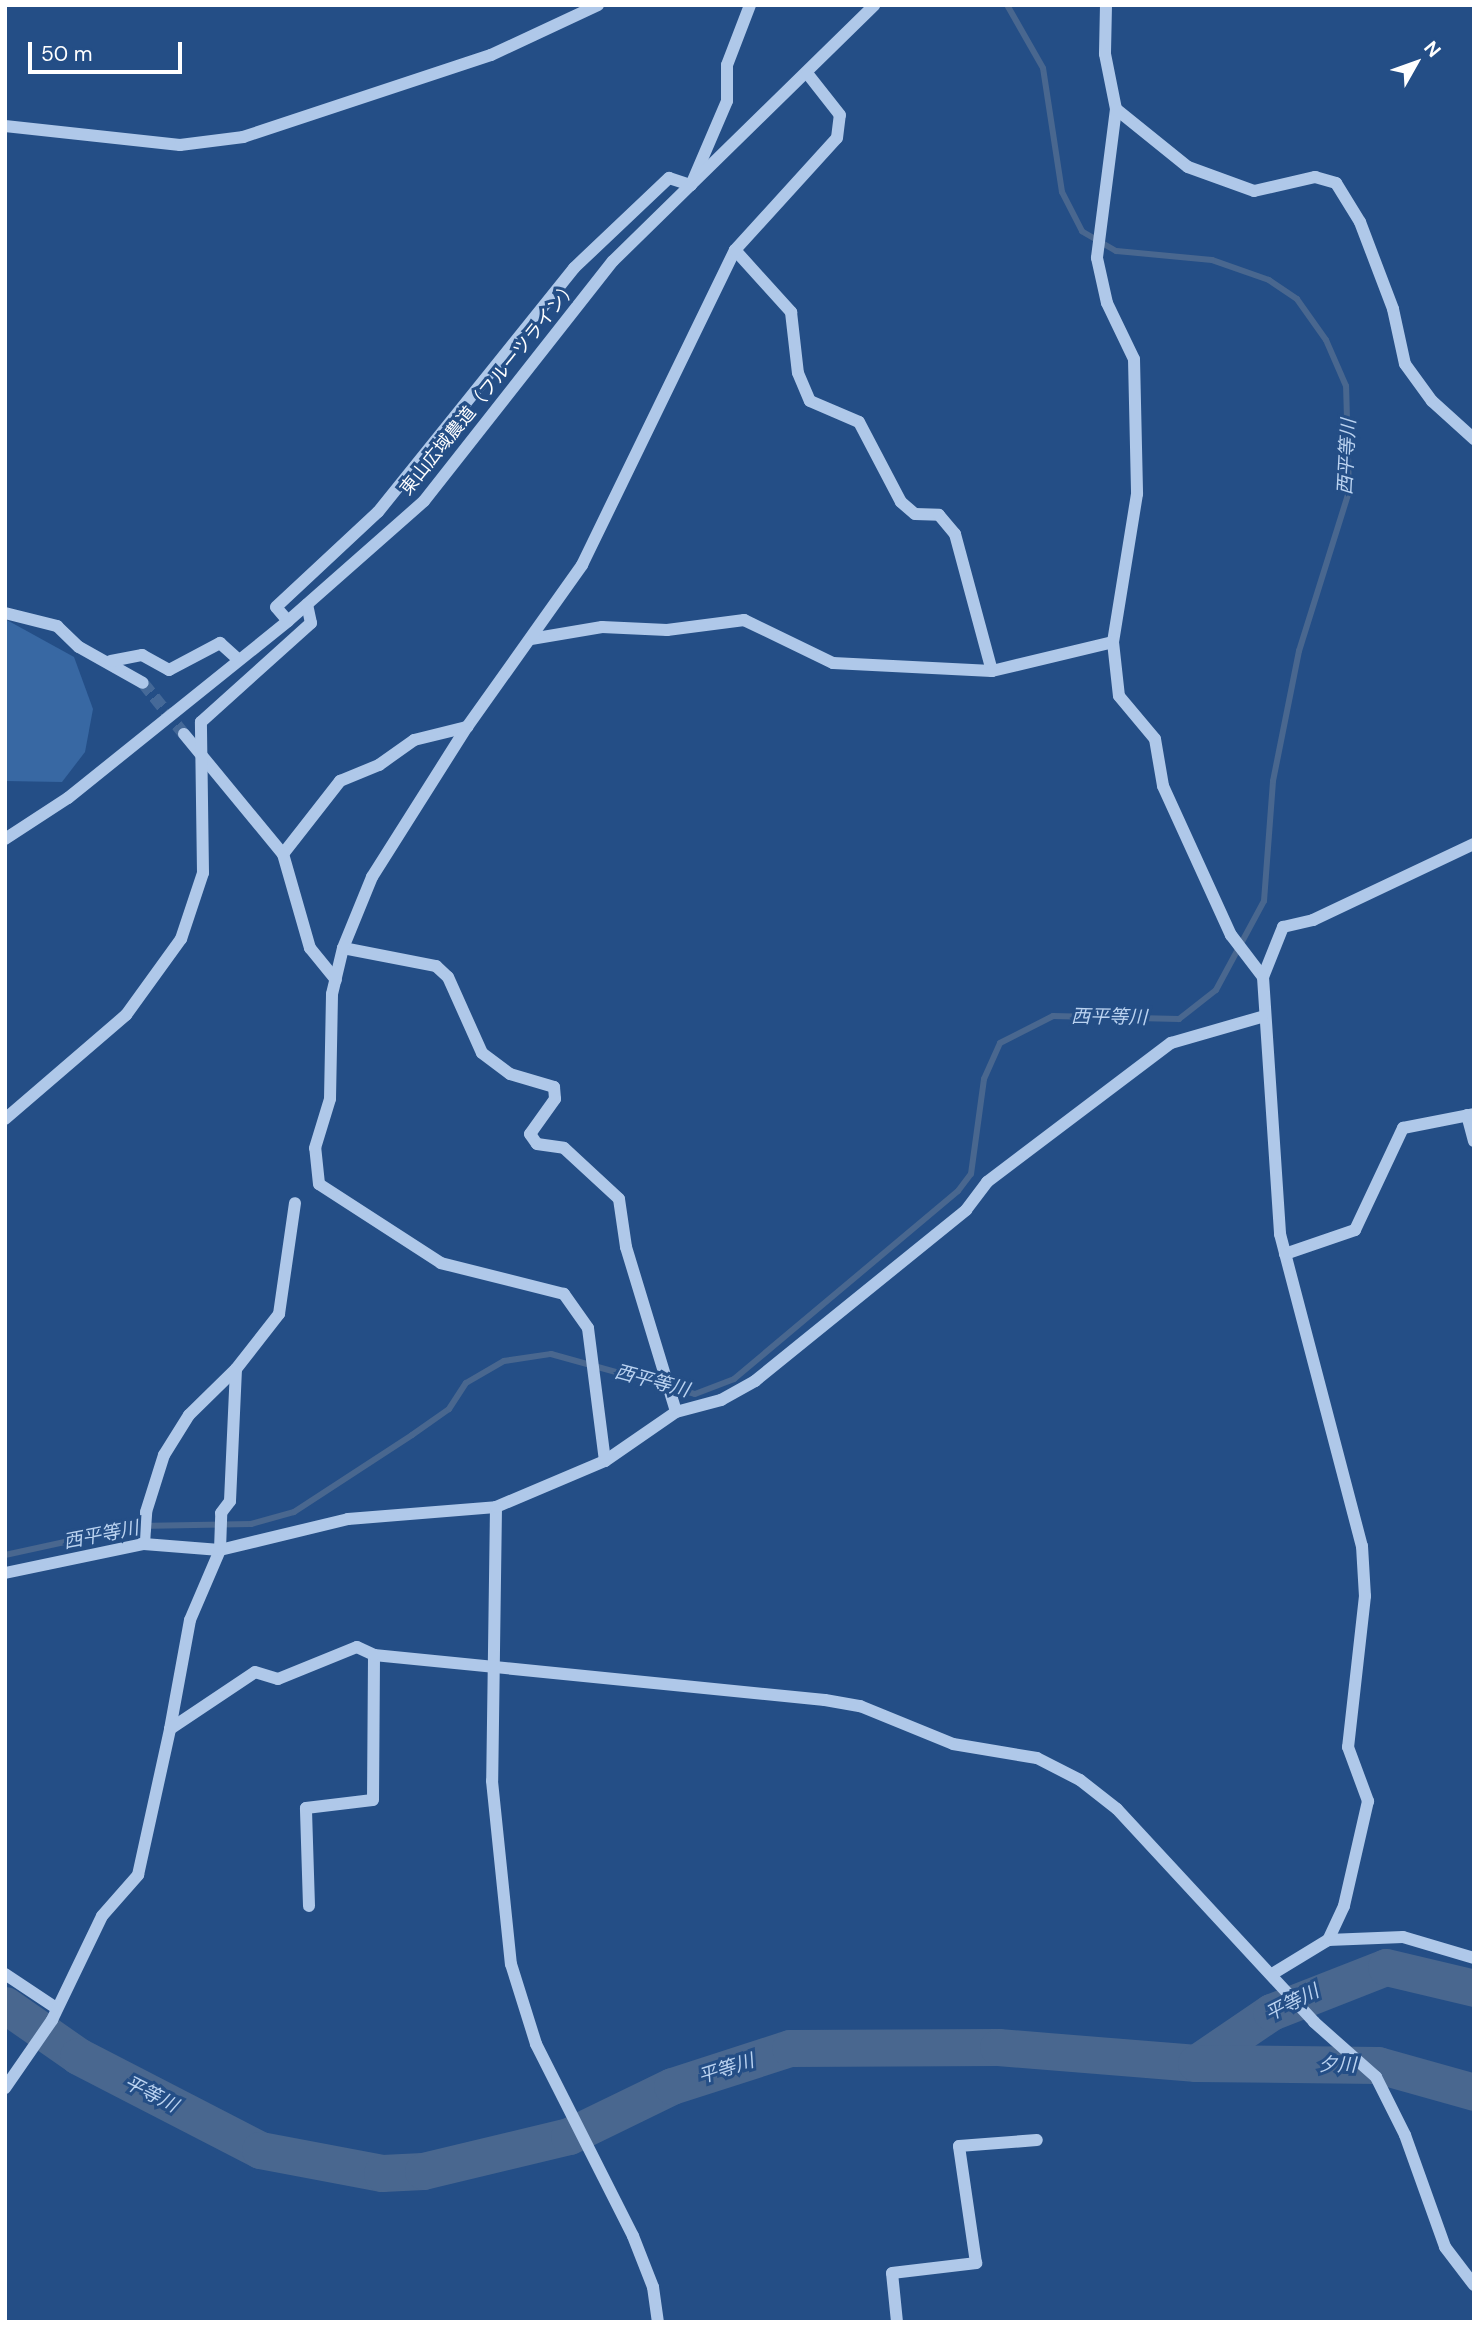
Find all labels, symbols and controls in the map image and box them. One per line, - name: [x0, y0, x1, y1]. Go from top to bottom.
- scale bar: [32, 28, 186, 72]
- north arrow: [1381, 28, 1451, 98]
- text: N: [1418, 36, 1446, 63]
- text: 50 m: [41, 40, 92, 68]
- street label: 東山広域農道（フルーツライン）: [396, 276, 582, 500]
- water label: 西平等川: [1334, 418, 1360, 496]
- water label: 西平等川: [1071, 1005, 1147, 1029]
- water label: 西平等川: [612, 1360, 692, 1402]
- water label: 西平等川: [62, 1517, 140, 1553]
- water label: 平等川: [1261, 1980, 1323, 2026]
- water label: 平等川: [695, 2049, 757, 2089]
- water label: 夕川: [1318, 2053, 1356, 2077]
- water label: 平等川: [120, 2071, 182, 2117]

